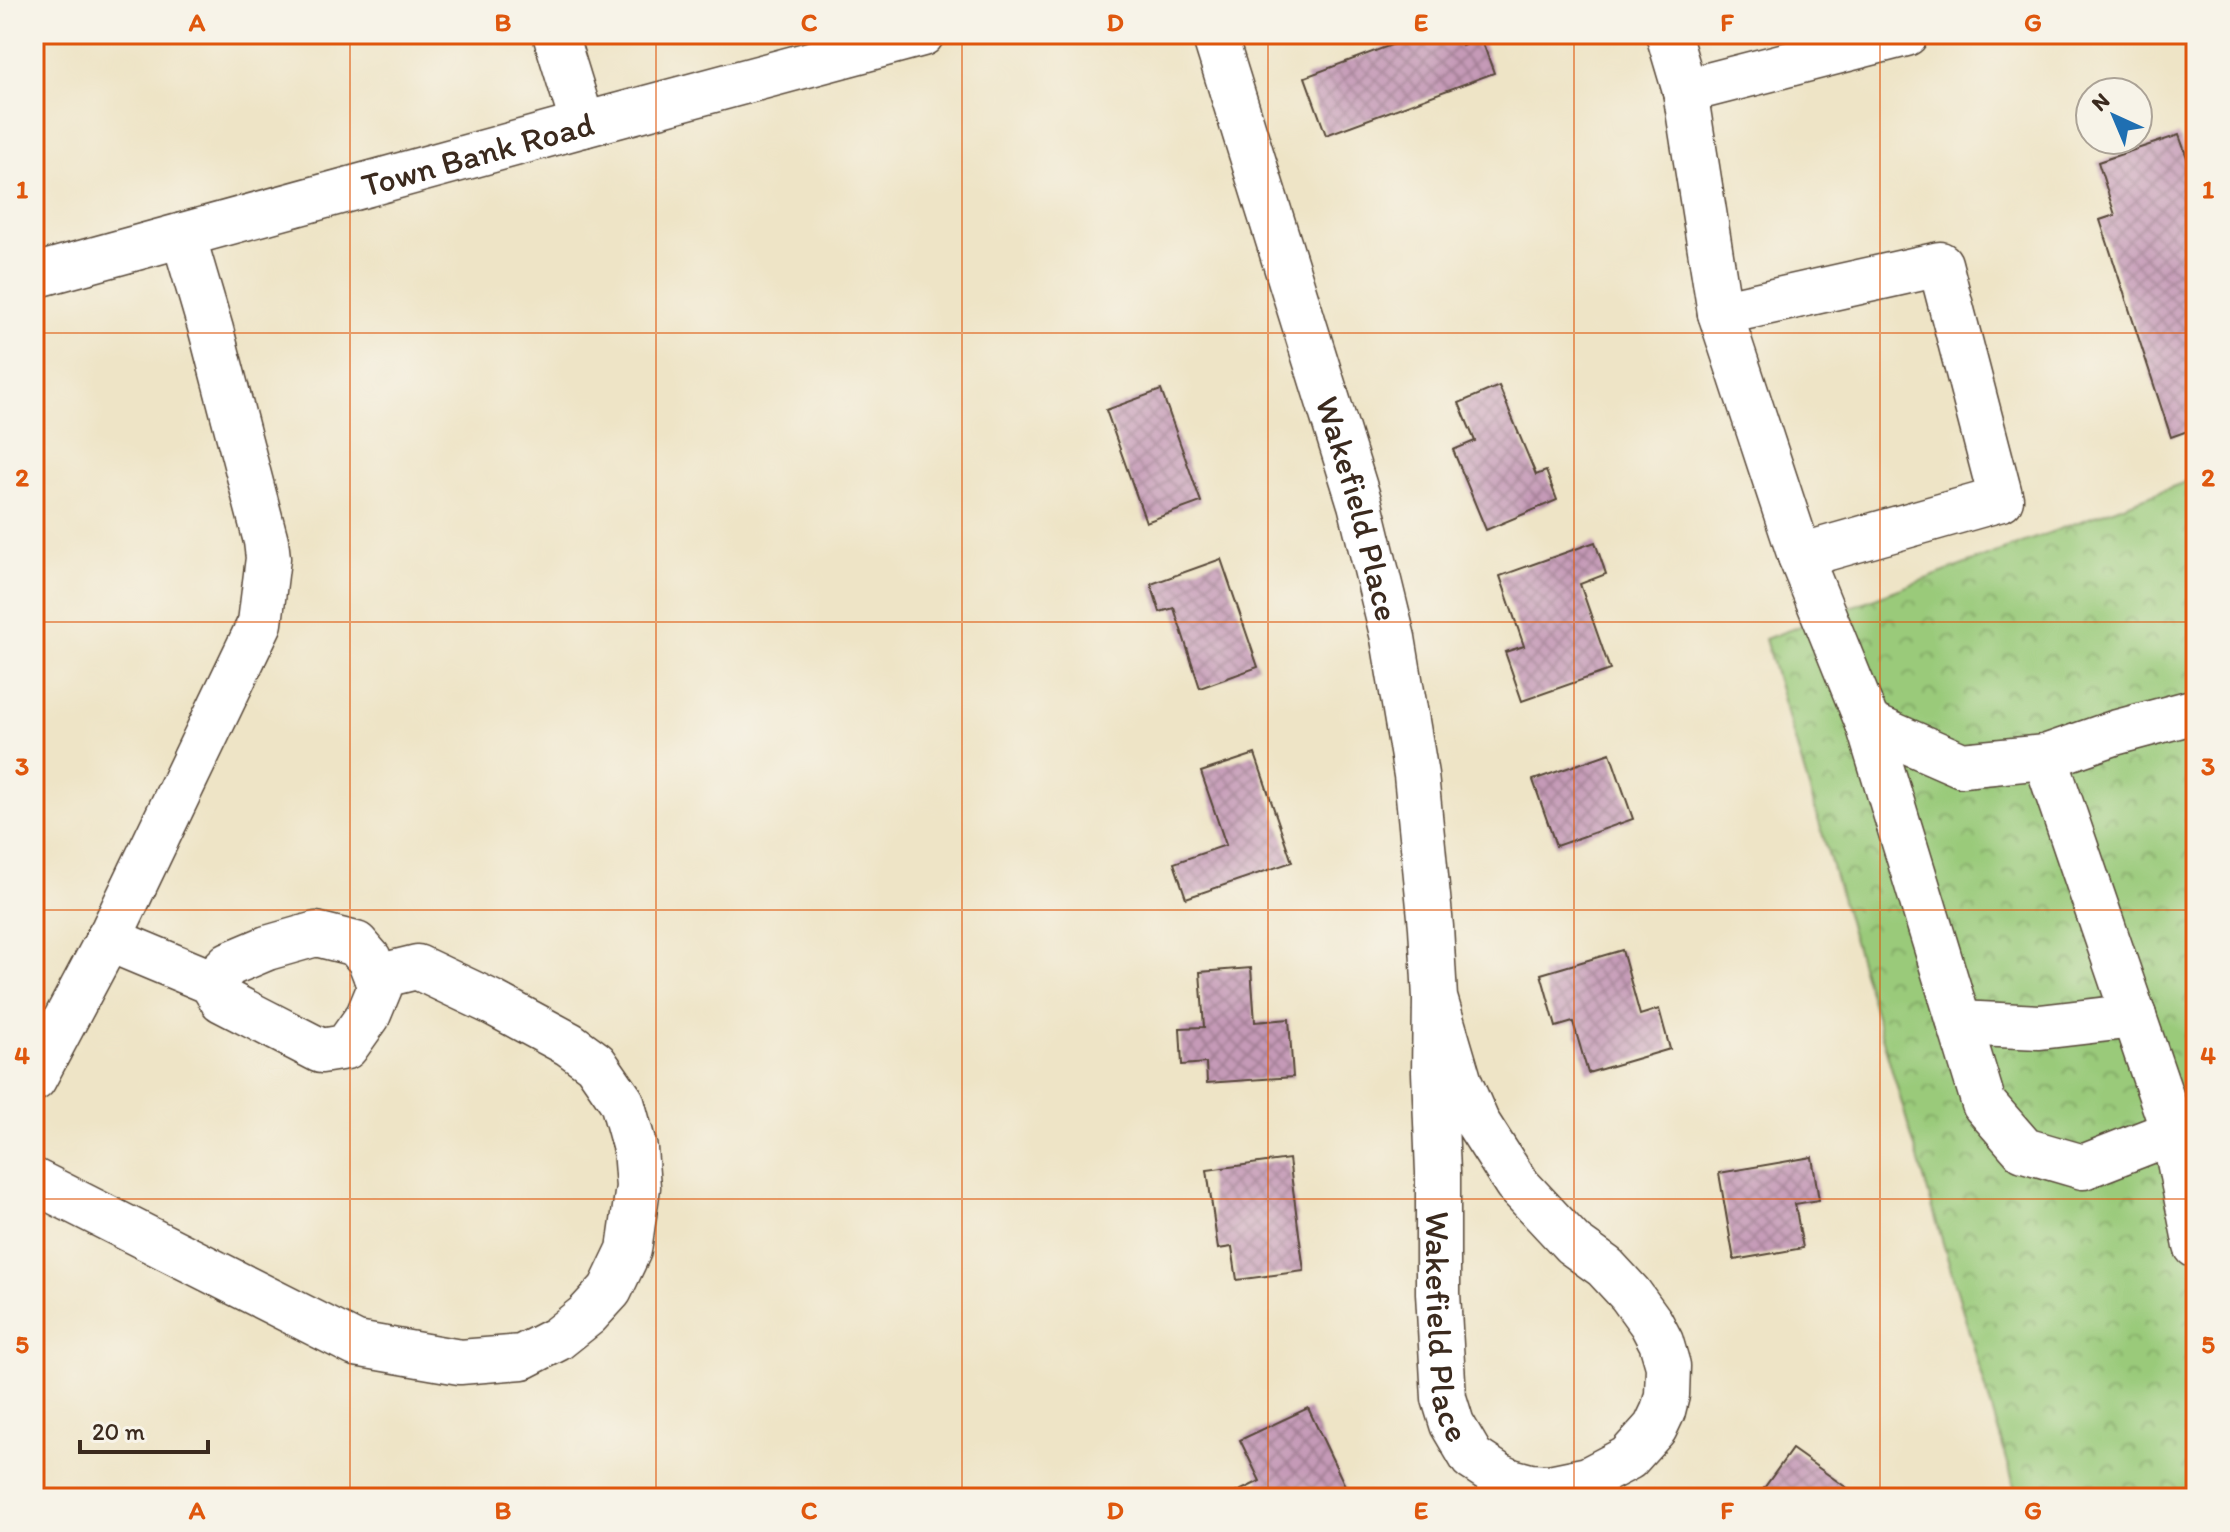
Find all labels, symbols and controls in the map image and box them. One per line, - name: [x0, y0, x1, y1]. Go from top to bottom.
- text: A: [188, 6, 206, 38]
- text: B: [495, 6, 512, 38]
- text: C: [801, 6, 818, 38]
- text: D: [1106, 6, 1124, 38]
- text: E: [1414, 6, 1428, 38]
- text: F: [1720, 6, 1734, 38]
- text: G: [2024, 6, 2042, 38]
- north arrow: [2074, 76, 2154, 156]
- text: N: [2086, 87, 2115, 117]
- street label: Town Bank Road: [357, 103, 598, 206]
- text: 1: [16, 173, 28, 205]
- text: 1: [2202, 173, 2214, 205]
- street label: Wakefield Place: [1307, 391, 1408, 625]
- text: 2: [15, 461, 29, 493]
- text: 2: [2201, 461, 2215, 493]
- text: 3: [15, 750, 29, 782]
- text: 3: [2201, 750, 2215, 782]
- text: 4: [14, 1039, 30, 1071]
- text: 4: [2200, 1039, 2216, 1071]
- street label: Wakefield Place: [1417, 1211, 1478, 1450]
- text: 5: [15, 1328, 29, 1360]
- text: 5: [2201, 1328, 2215, 1360]
- scale bar: [80, 1404, 208, 1454]
- text: 20 m: [92, 1417, 145, 1446]
- text: A: [188, 1494, 206, 1526]
- text: B: [495, 1494, 512, 1526]
- text: C: [801, 1494, 818, 1526]
- text: D: [1106, 1494, 1124, 1526]
- text: E: [1414, 1494, 1428, 1526]
- text: F: [1720, 1494, 1734, 1526]
- text: G: [2024, 1494, 2042, 1526]

